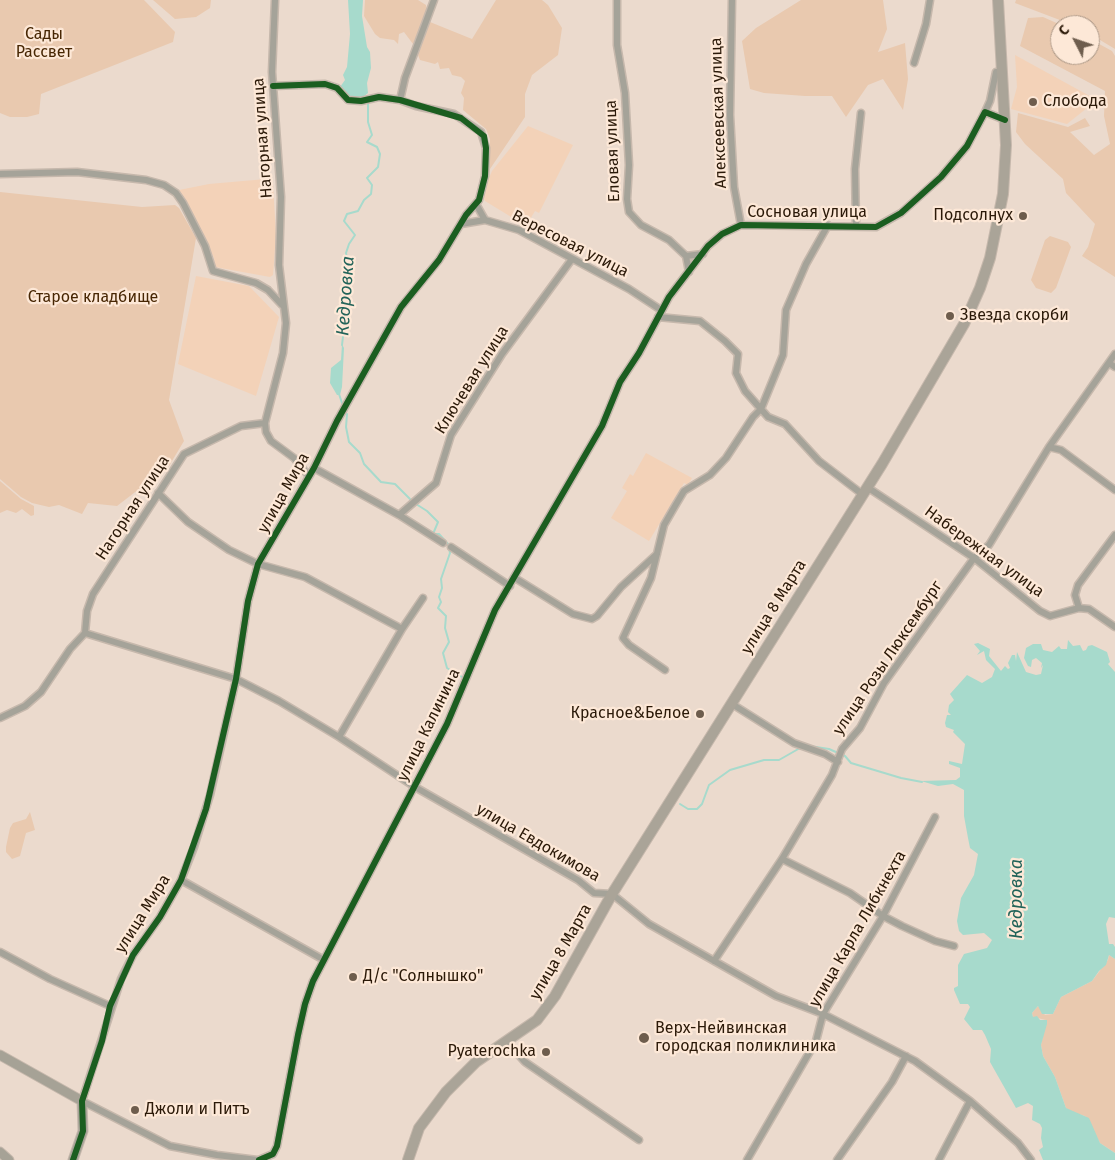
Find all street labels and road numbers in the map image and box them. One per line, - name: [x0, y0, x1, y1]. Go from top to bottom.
- street label: Алексеевская улица: [707, 37, 731, 189]
- street label: Нагорная улица: [249, 77, 277, 199]
- street label: Еловая улица: [602, 100, 624, 202]
- street label: Сосновая улица: [747, 203, 867, 223]
- street label: Вересовая улица: [508, 206, 632, 282]
- street label: Ключевая улица: [431, 322, 513, 438]
- street label: улица Мира: [254, 449, 314, 537]
- street label: Нагорная улица: [92, 452, 174, 564]
- street label: Набережная улица: [921, 502, 1047, 602]
- street label: улица 8 Марта: [737, 556, 811, 658]
- street label: улица Розы Люксембург: [829, 577, 947, 739]
- street label: улица Калинина: [393, 666, 465, 784]
- street label: улица Евдокимова: [473, 800, 603, 886]
- street label: улица Карла Либкнехта: [805, 847, 911, 1011]
- street label: улица Мира: [111, 871, 175, 957]
- street label: улица 8 Марта: [526, 901, 596, 1003]

